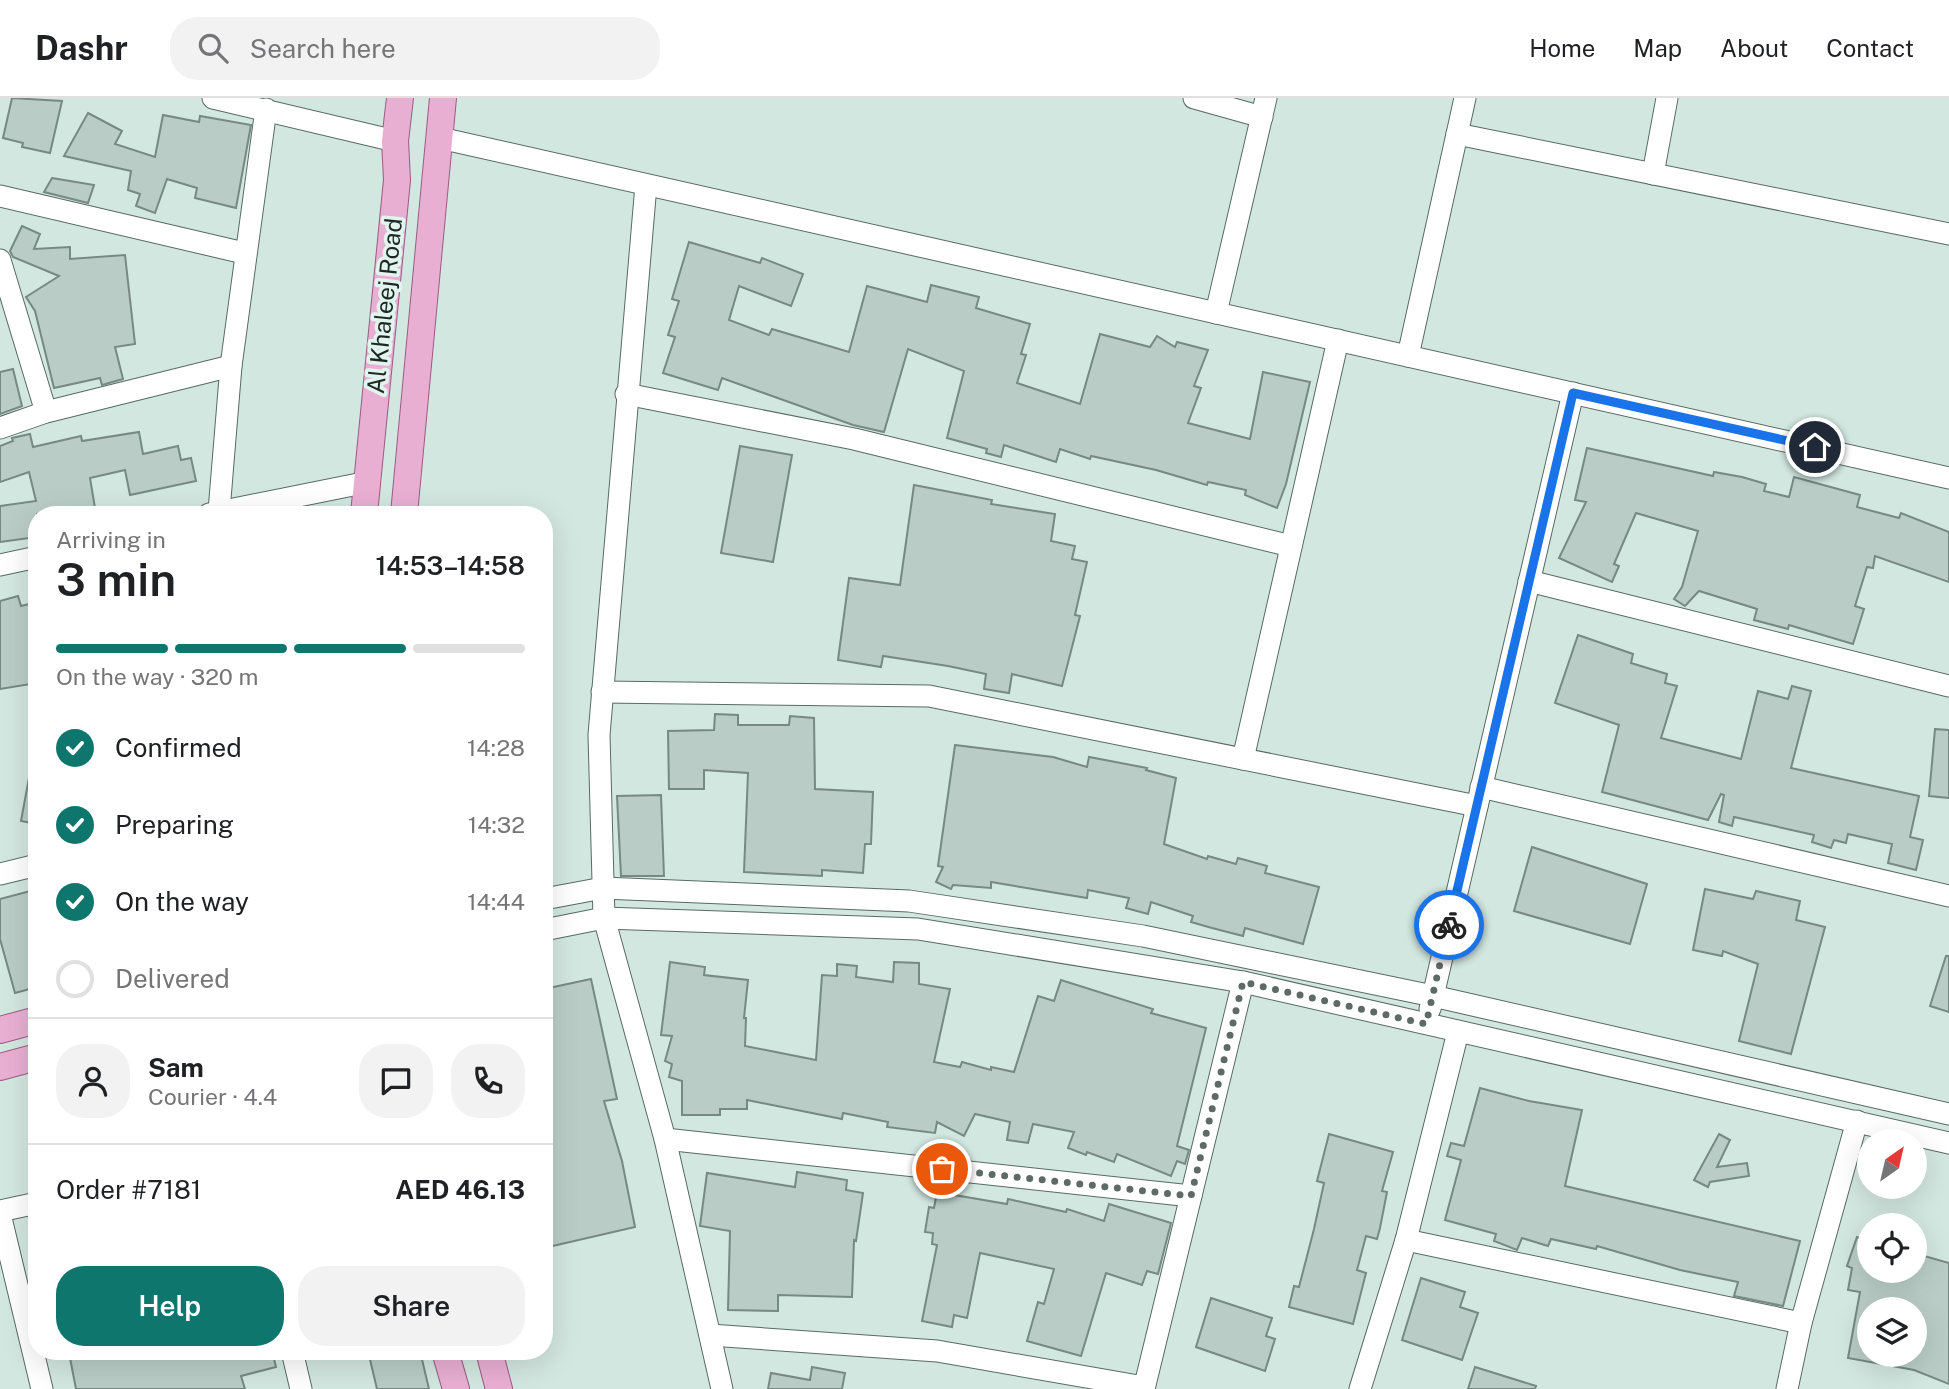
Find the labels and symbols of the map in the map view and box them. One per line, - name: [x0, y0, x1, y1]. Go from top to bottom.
- street label: Al Khaleej Road: [361, 217, 407, 395]
- pin: [1785, 417, 1845, 477]
- courier: [1414, 890, 1484, 960]
- north arrow: [1857, 1129, 1927, 1199]
- pin: [912, 1139, 972, 1199]

